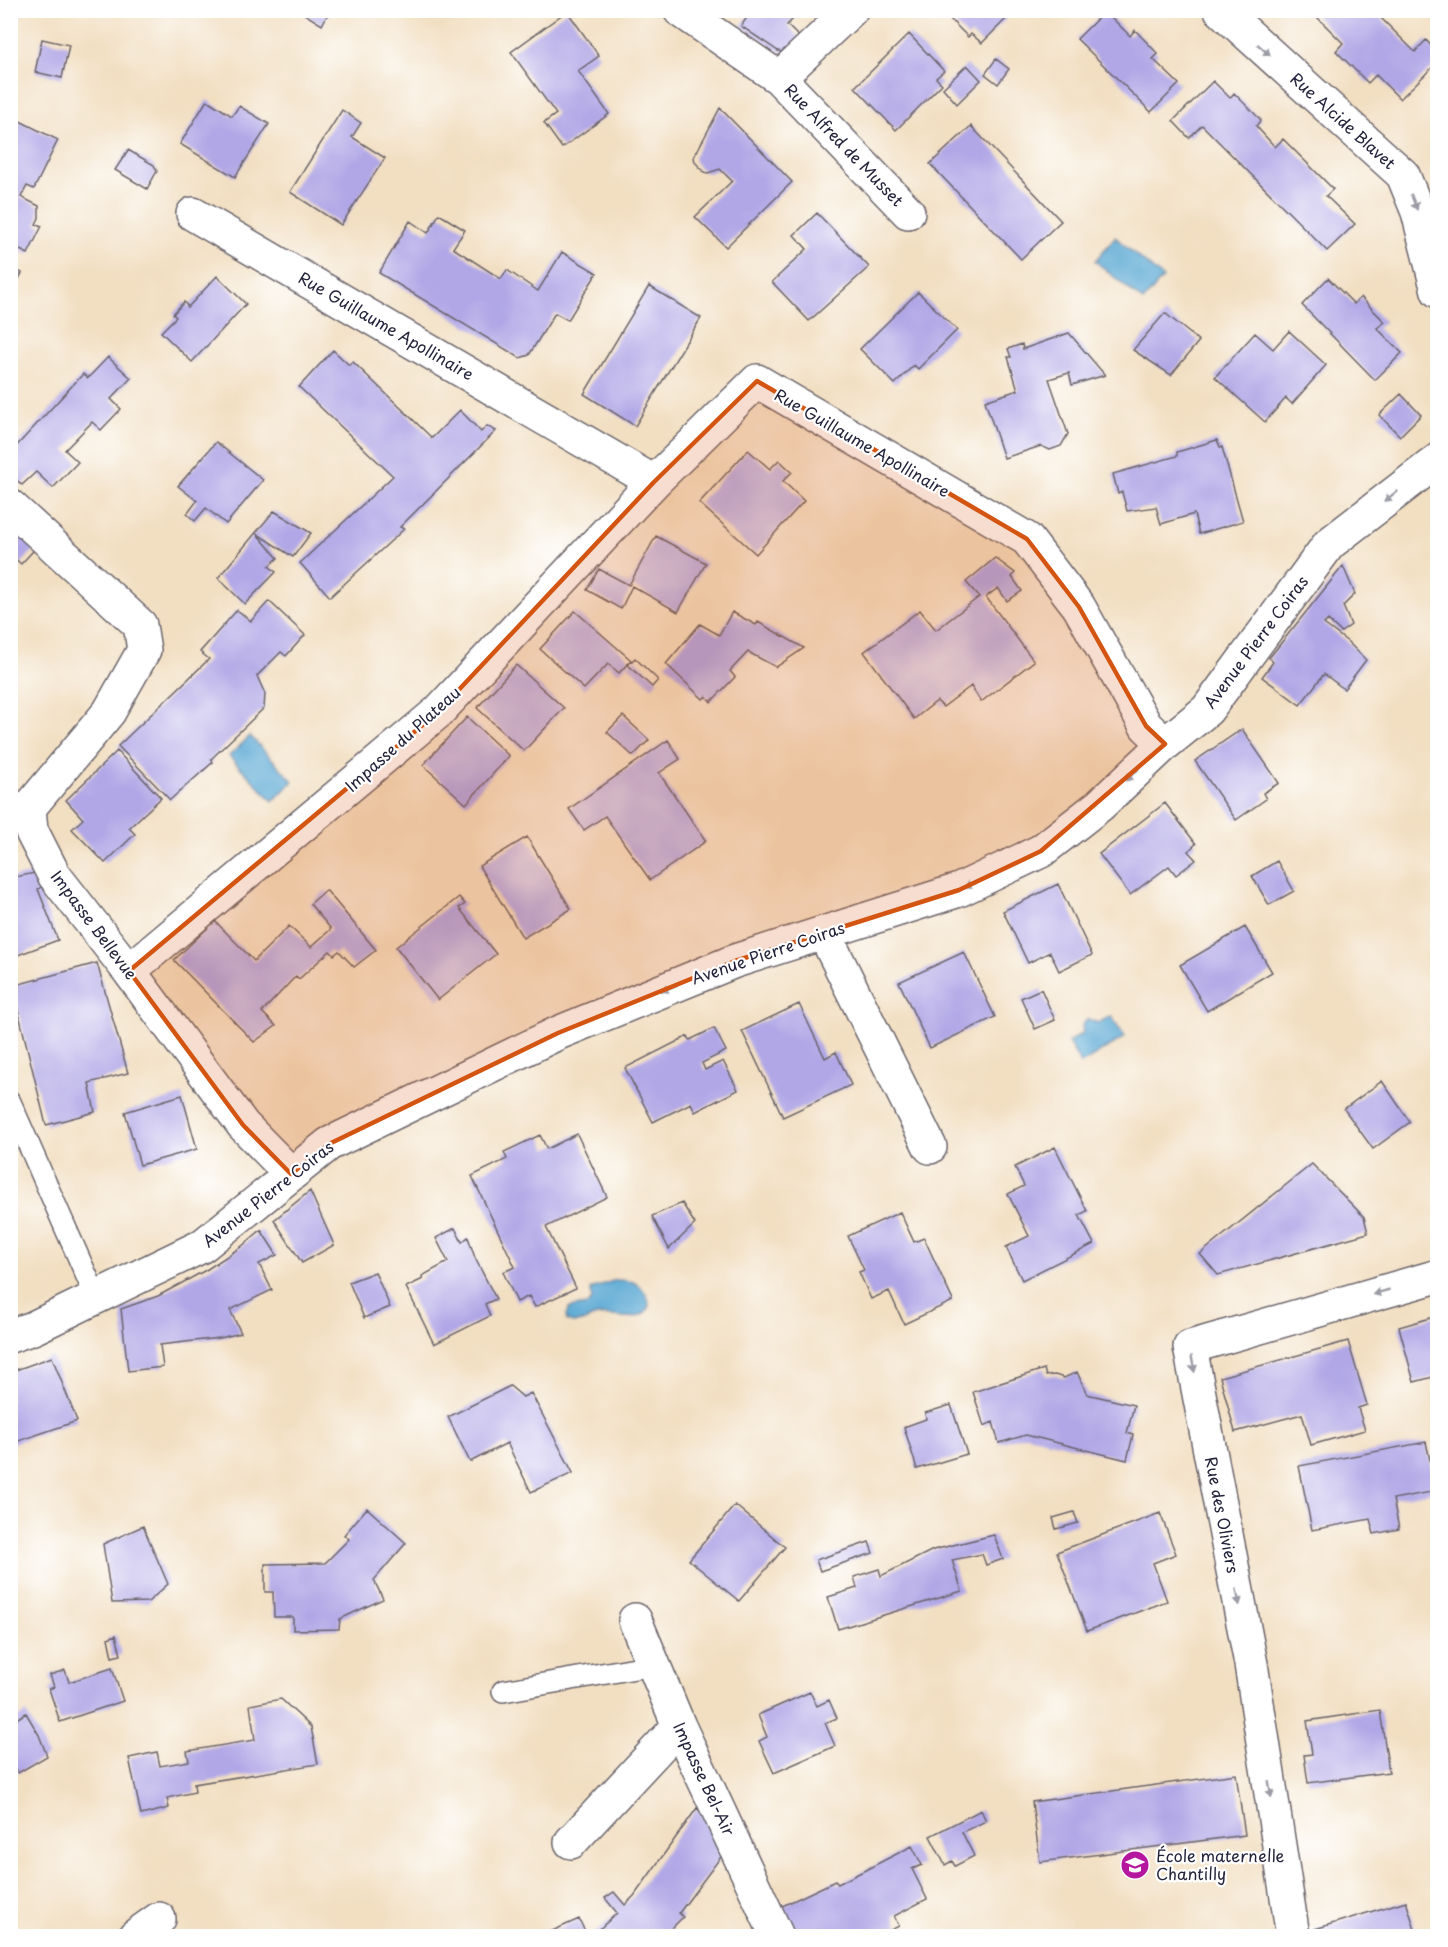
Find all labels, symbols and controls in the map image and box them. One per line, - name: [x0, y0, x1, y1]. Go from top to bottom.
- one-way arrow: [1257, 43, 1272, 57]
- street label: Rue Alcide Blavet: [1286, 66, 1402, 174]
- street label: Rue Alfred de Musset: [780, 77, 910, 211]
- one-way arrow: [1409, 194, 1419, 212]
- street label: Rue Guillaume Apollinaire: [294, 265, 479, 385]
- street label: Rue Guillaume Apollinaire: [770, 382, 955, 502]
- one-way arrow: [1384, 489, 1399, 501]
- street label: Avenue Pierre Coiras: [1197, 570, 1313, 713]
- street label: Impasse du Plateau: [339, 680, 465, 797]
- one-way arrow: [1125, 768, 1140, 781]
- street label: Impasse Bellevue: [46, 865, 144, 984]
- one-way arrow: [964, 879, 981, 888]
- street label: Avenue Pierre Coiras: [688, 915, 847, 990]
- one-way arrow: [660, 984, 678, 993]
- street label: Avenue Pierre Coiras: [197, 1134, 338, 1252]
- one-way arrow: [1372, 1288, 1390, 1297]
- one-way arrow: [1189, 1355, 1198, 1374]
- street label: Rue des Oliviers: [1200, 1454, 1246, 1575]
- one-way arrow: [1234, 1587, 1243, 1606]
- street label: Impasse Bel-Air: [668, 1718, 742, 1840]
- one-way arrow: [1265, 1780, 1274, 1799]
- place label: École maternelle Chantilly: [1156, 1843, 1285, 1885]
- school or university icon: École maternelle Chantilly: [1119, 1849, 1151, 1881]

